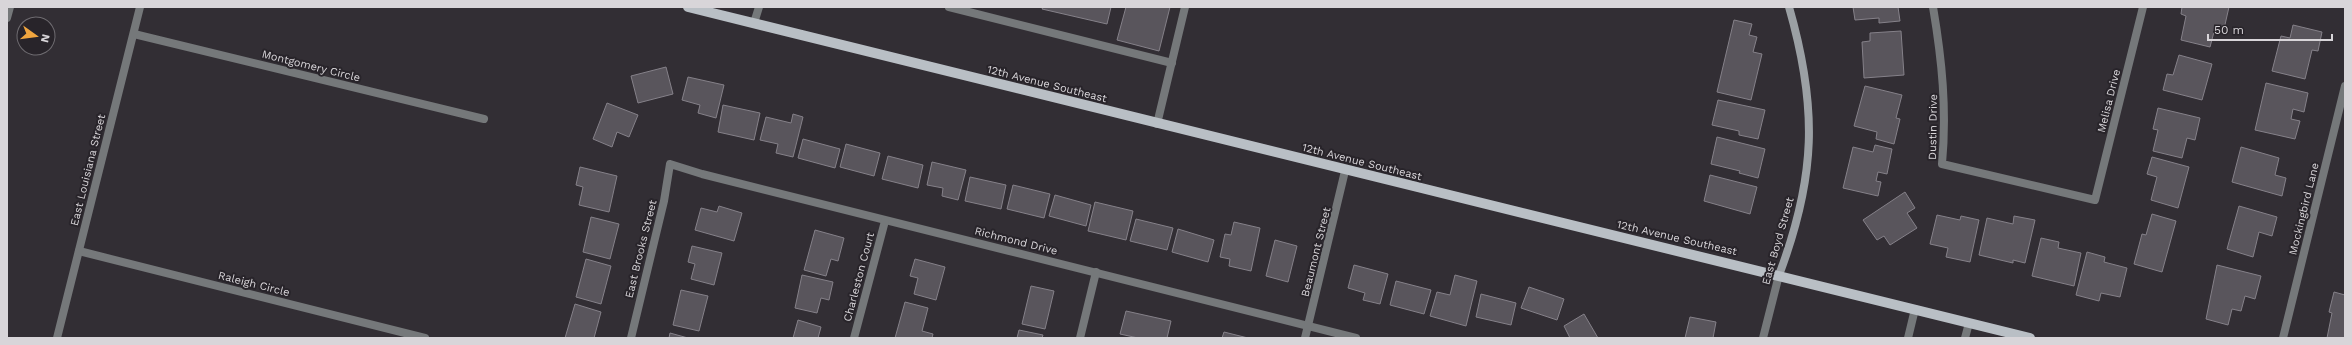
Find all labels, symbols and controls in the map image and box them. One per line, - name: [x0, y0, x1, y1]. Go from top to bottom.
- north arrow: [16, 16, 56, 56]
- scale bar: [2208, 16, 2332, 42]
- text: 50 m: [2214, 23, 2244, 37]
- text: N: [38, 33, 53, 44]
- street label: Montgomery Circle: [261, 47, 361, 85]
- street label: 12th Avenue Southeast: [986, 63, 1109, 105]
- street label: Melisa Drive: [2095, 68, 2123, 134]
- street label: Dustin Drive: [1926, 94, 1940, 160]
- street label: East Louisiana Street: [68, 112, 108, 227]
- street label: 12th Avenue Southeast: [1301, 141, 1424, 183]
- street label: Mockingbird Lane: [2286, 162, 2322, 256]
- street label: East Boyd Street: [1759, 195, 1797, 286]
- street label: East Brooks Street: [622, 198, 660, 300]
- street label: Beaumont Street: [1299, 205, 1334, 298]
- street label: 12th Avenue Southeast: [1616, 218, 1739, 258]
- street label: Richmond Drive: [973, 224, 1059, 258]
- street label: Charleston Court: [841, 230, 877, 323]
- street label: Raleigh Circle: [217, 269, 291, 299]

